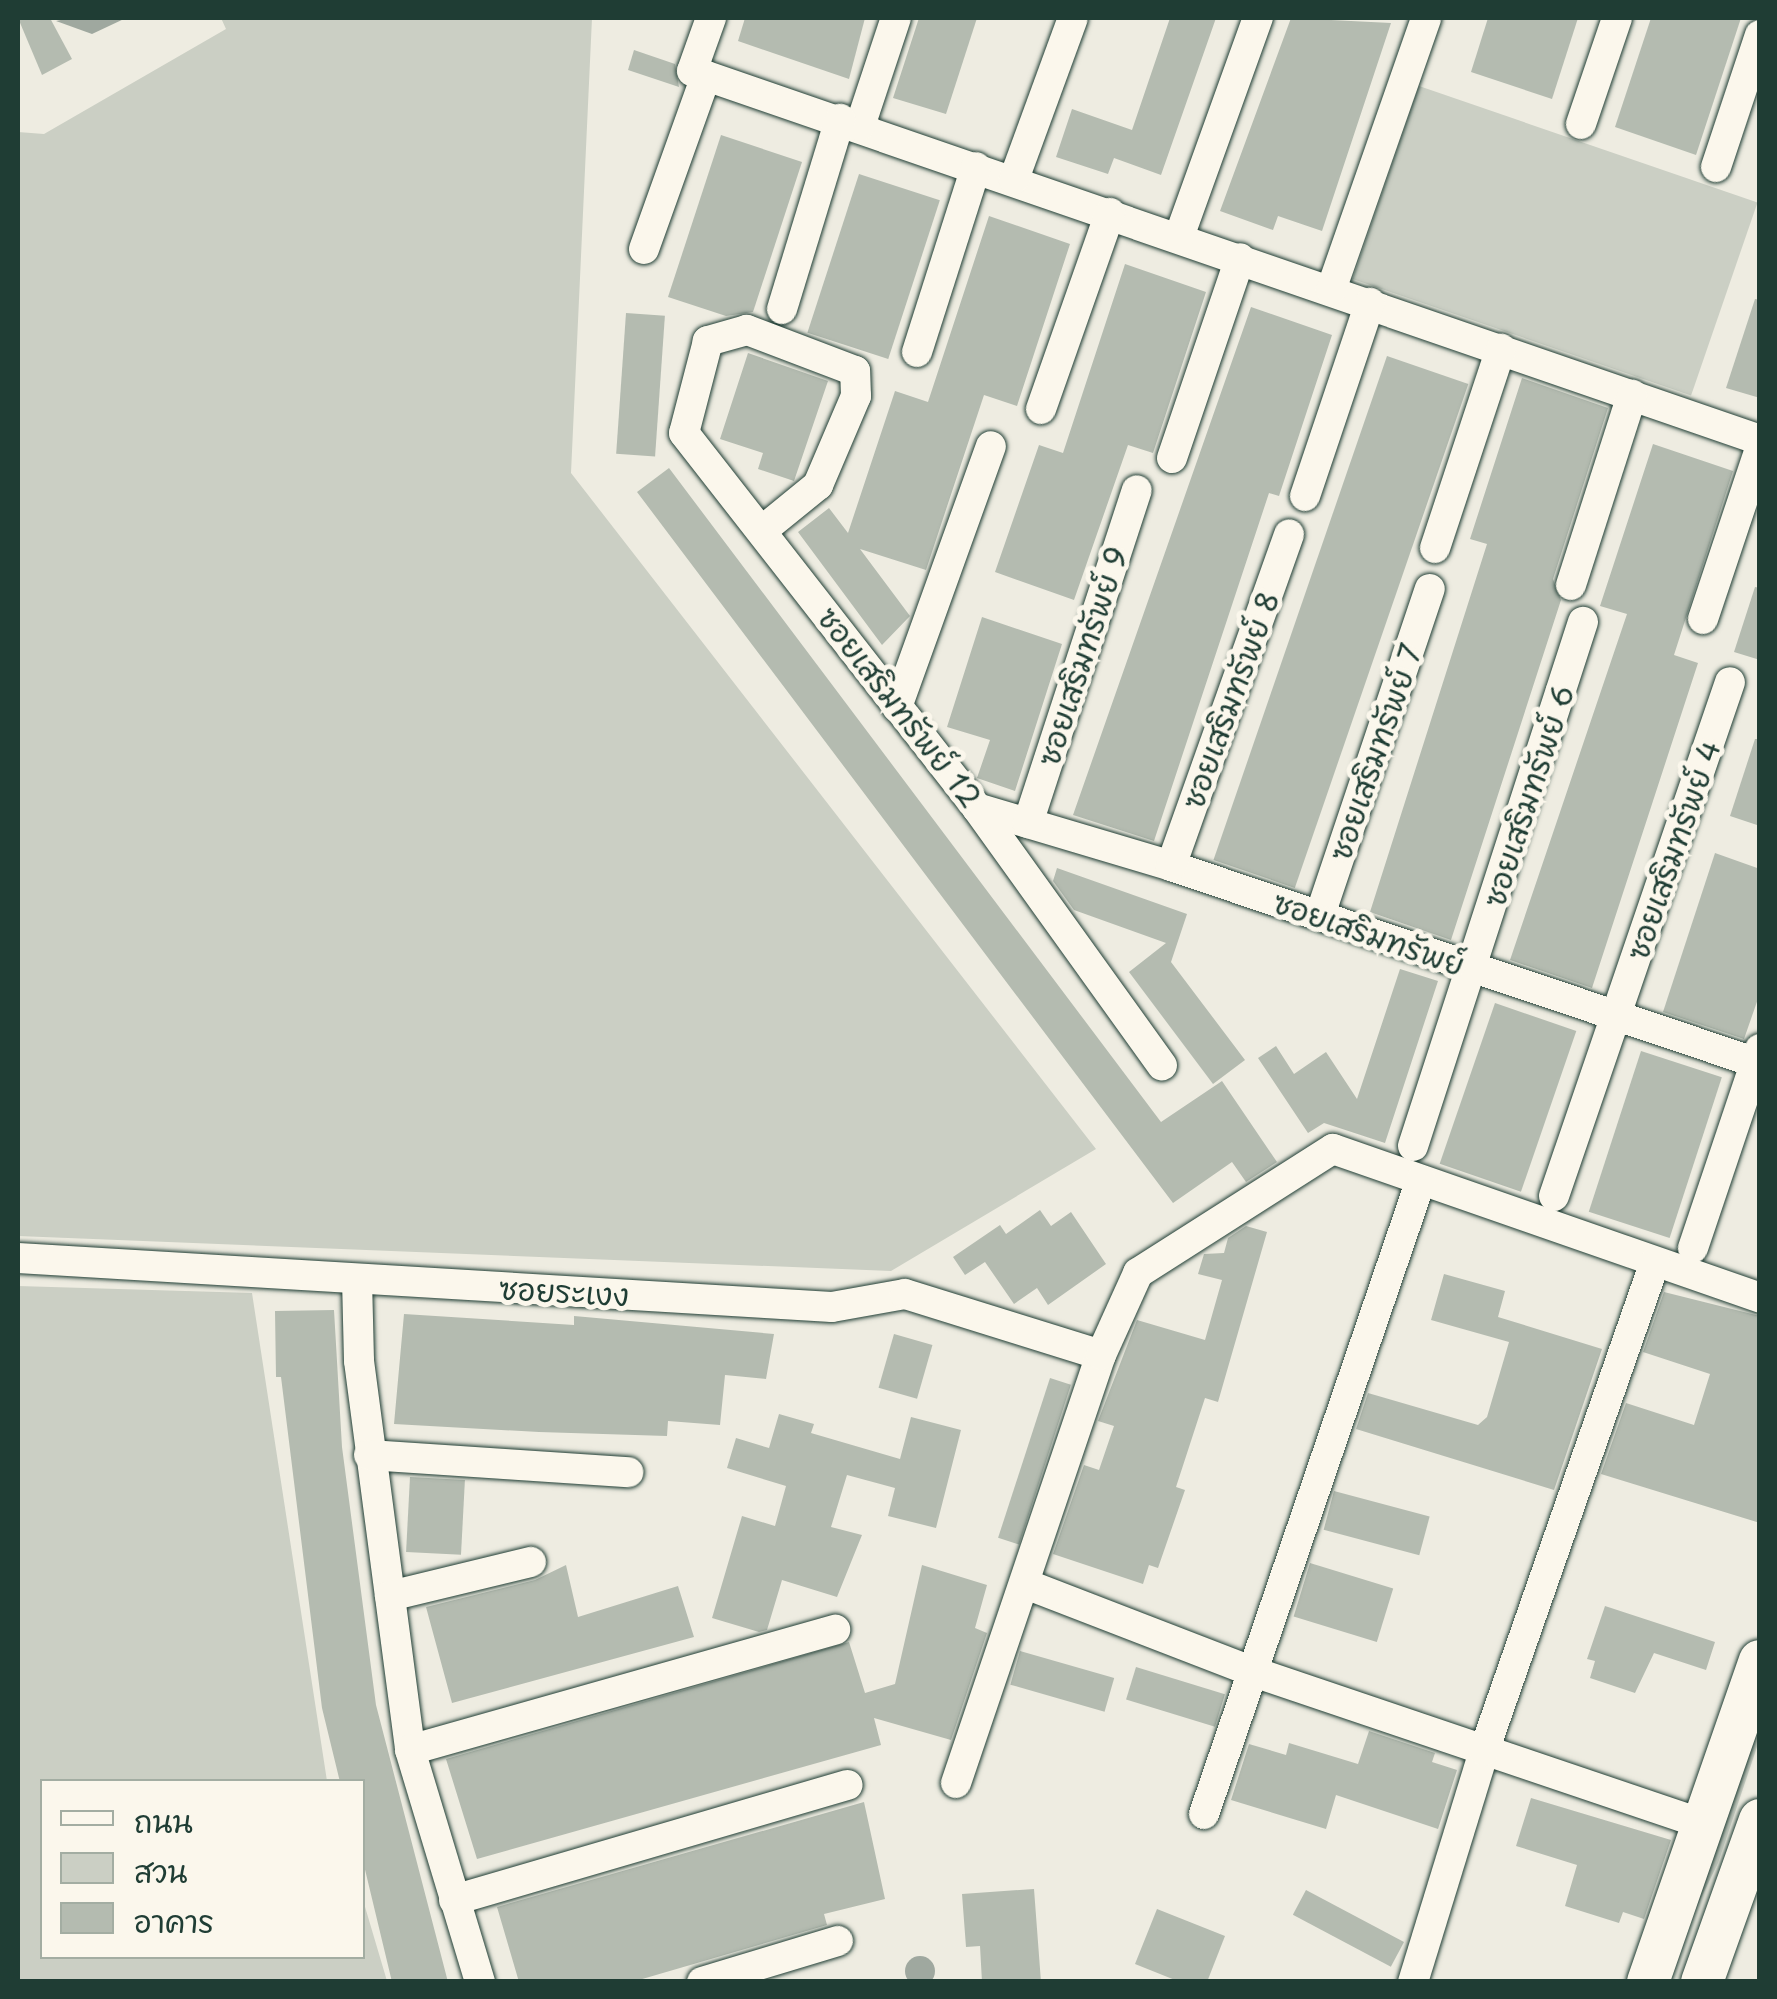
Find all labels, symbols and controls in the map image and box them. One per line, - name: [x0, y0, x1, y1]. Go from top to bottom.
- street label: ซอยเสริมทรัพย์ 9: [1030, 542, 1134, 770]
- street label: ซอยเสริมทรัพย์ 8: [1174, 586, 1286, 814]
- street label: ซอยเสริมทรัพย์ 12: [811, 600, 989, 814]
- street label: ซอยเสริมทรัพย์ 7: [1321, 639, 1429, 865]
- street label: ซอยเสริมทรัพย์ 6: [1475, 681, 1581, 911]
- street label: ซอยเสริมทรัพย์ 4: [1619, 736, 1727, 964]
- street label: ซอยเสริมทรัพย์: [1269, 883, 1469, 983]
- street label: ซอยระเงง: [498, 1270, 630, 1312]
- legend: [40, 1779, 365, 1959]
- text: ถนน: [134, 1798, 193, 1843]
- text: สวน: [134, 1848, 188, 1893]
- text: อาคาร: [134, 1898, 214, 1943]

